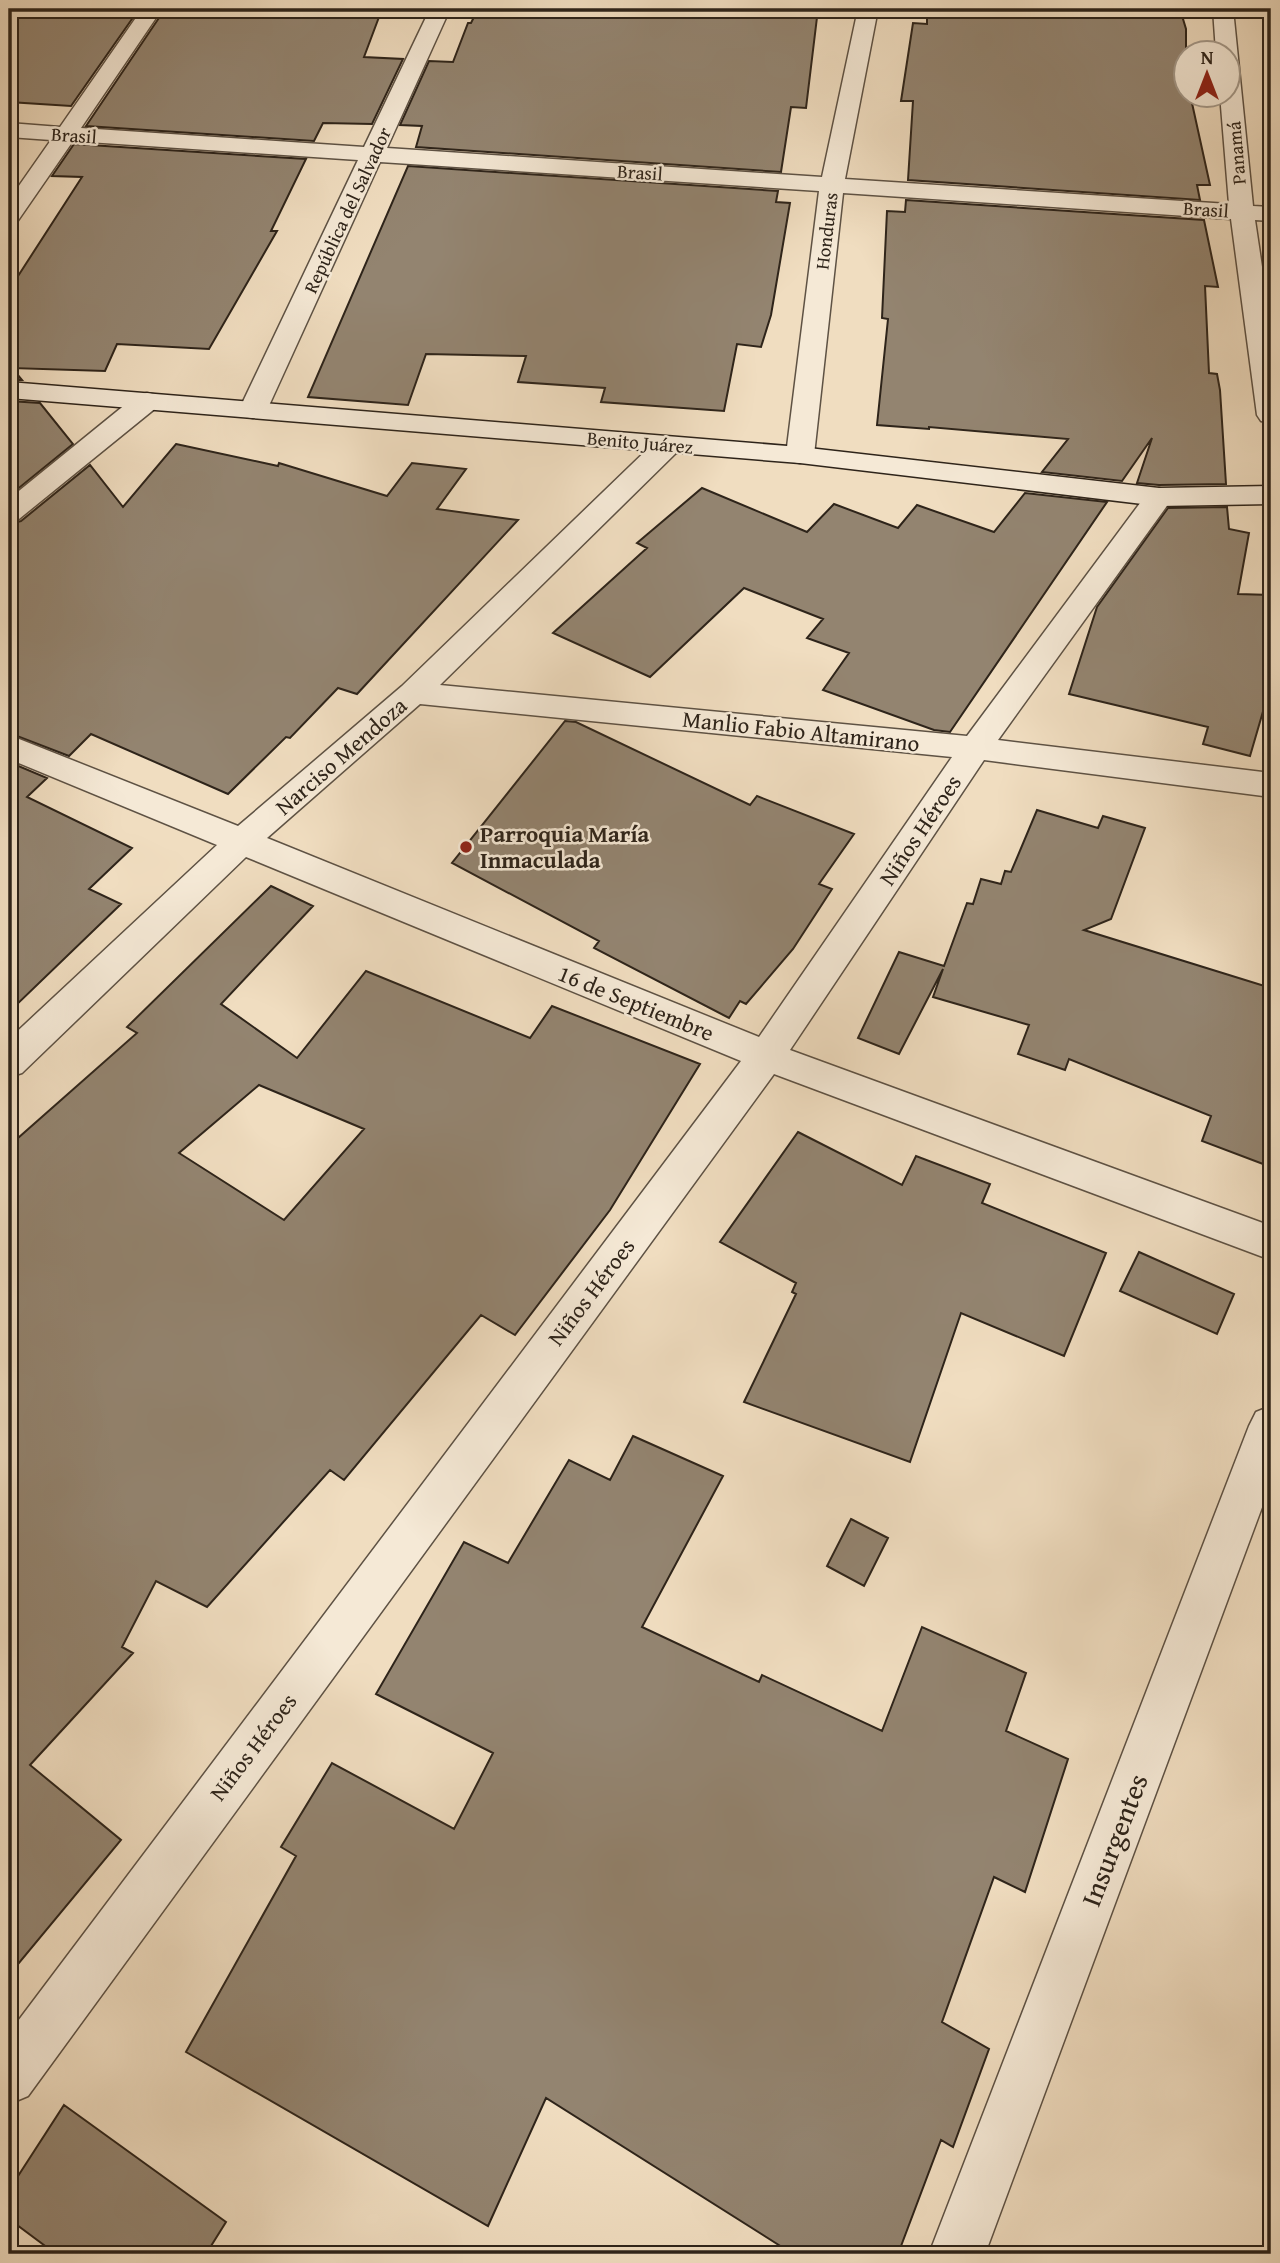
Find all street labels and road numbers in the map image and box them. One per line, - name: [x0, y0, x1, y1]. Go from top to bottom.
- street label: Brasil: [50, 119, 98, 151]
- street label: Panamá: [1219, 120, 1253, 186]
- street label: República del Salvador: [296, 122, 398, 298]
- street label: Brasil: [616, 156, 664, 188]
- street label: Honduras: [807, 191, 845, 271]
- street label: Brasil: [1182, 193, 1230, 225]
- street label: Benito Juárez: [586, 423, 694, 461]
- street label: Narciso Mendoza: [268, 689, 414, 822]
- street label: Manlio Fabio Altamirano: [681, 702, 921, 759]
- street label: Niños Héroes: [870, 768, 969, 892]
- street label: 16 de Septiembre: [553, 956, 719, 1049]
- street label: Niños Héroes: [539, 1231, 642, 1352]
- street label: Niños Héroes: [201, 1686, 304, 1807]
- street label: Insurgentes: [1069, 1768, 1158, 1912]

